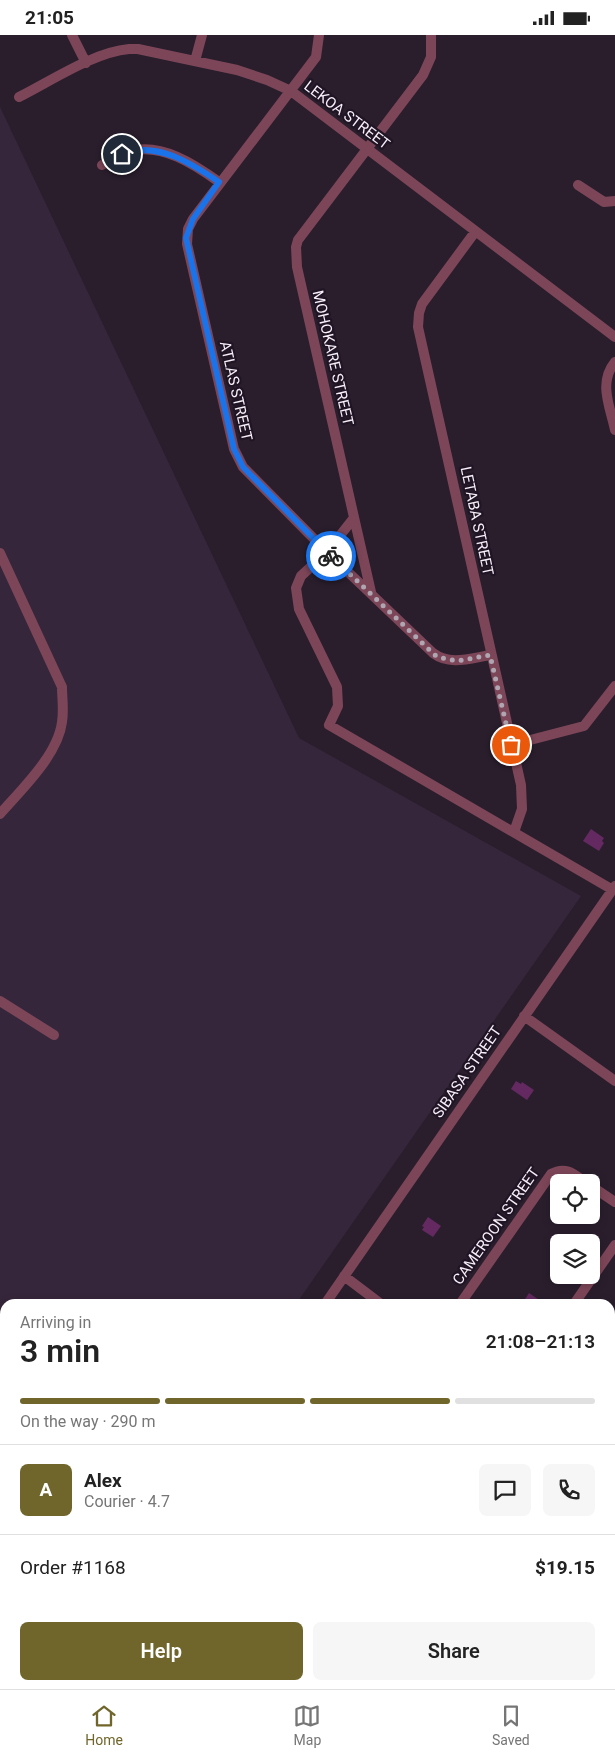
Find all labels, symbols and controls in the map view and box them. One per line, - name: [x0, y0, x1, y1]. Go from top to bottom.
- text: 21:05: [25, 6, 74, 29]
- street label: LEKOA STREET: [301, 77, 393, 153]
- pin: [101, 133, 143, 175]
- icon: home: [108, 140, 136, 168]
- street label: MOHOKARE STREET: [309, 289, 357, 427]
- street label: ATLAS STREET: [216, 339, 256, 443]
- street label: LETABA STREET: [457, 465, 497, 577]
- courier: [306, 531, 356, 581]
- icon: bike: [317, 542, 345, 570]
- pin: [490, 724, 532, 766]
- icon: bag: [497, 731, 525, 759]
- street label: SIBASA STREET: [429, 1023, 505, 1121]
- street label: CAMEROON STREET: [449, 1164, 543, 1288]
- map controls: [550, 1174, 600, 1284]
- button: locate: [550, 1174, 600, 1224]
- button: layers: [550, 1234, 600, 1284]
- text: Arriving in: [20, 1313, 91, 1332]
- text: 21:08–21:13: [486, 1330, 595, 1353]
- text: 3 min: [20, 1332, 100, 1370]
- text: On the way · 290 m: [20, 1412, 156, 1431]
- button: chat: [479, 1464, 531, 1516]
- button: phone: [543, 1464, 595, 1516]
- text: Alex: [84, 1469, 122, 1492]
- text: A: [40, 1478, 52, 1501]
- text: Courier · 4.7: [84, 1492, 170, 1511]
- text: Order #1168: [20, 1556, 126, 1579]
- text: $19.15: [535, 1556, 595, 1579]
- button: Help: [20, 1622, 303, 1680]
- button: Share: [313, 1622, 595, 1680]
- tab: Home: [85, 1702, 123, 1748]
- tab: Map: [293, 1702, 321, 1748]
- tab: Saved: [492, 1702, 530, 1748]

